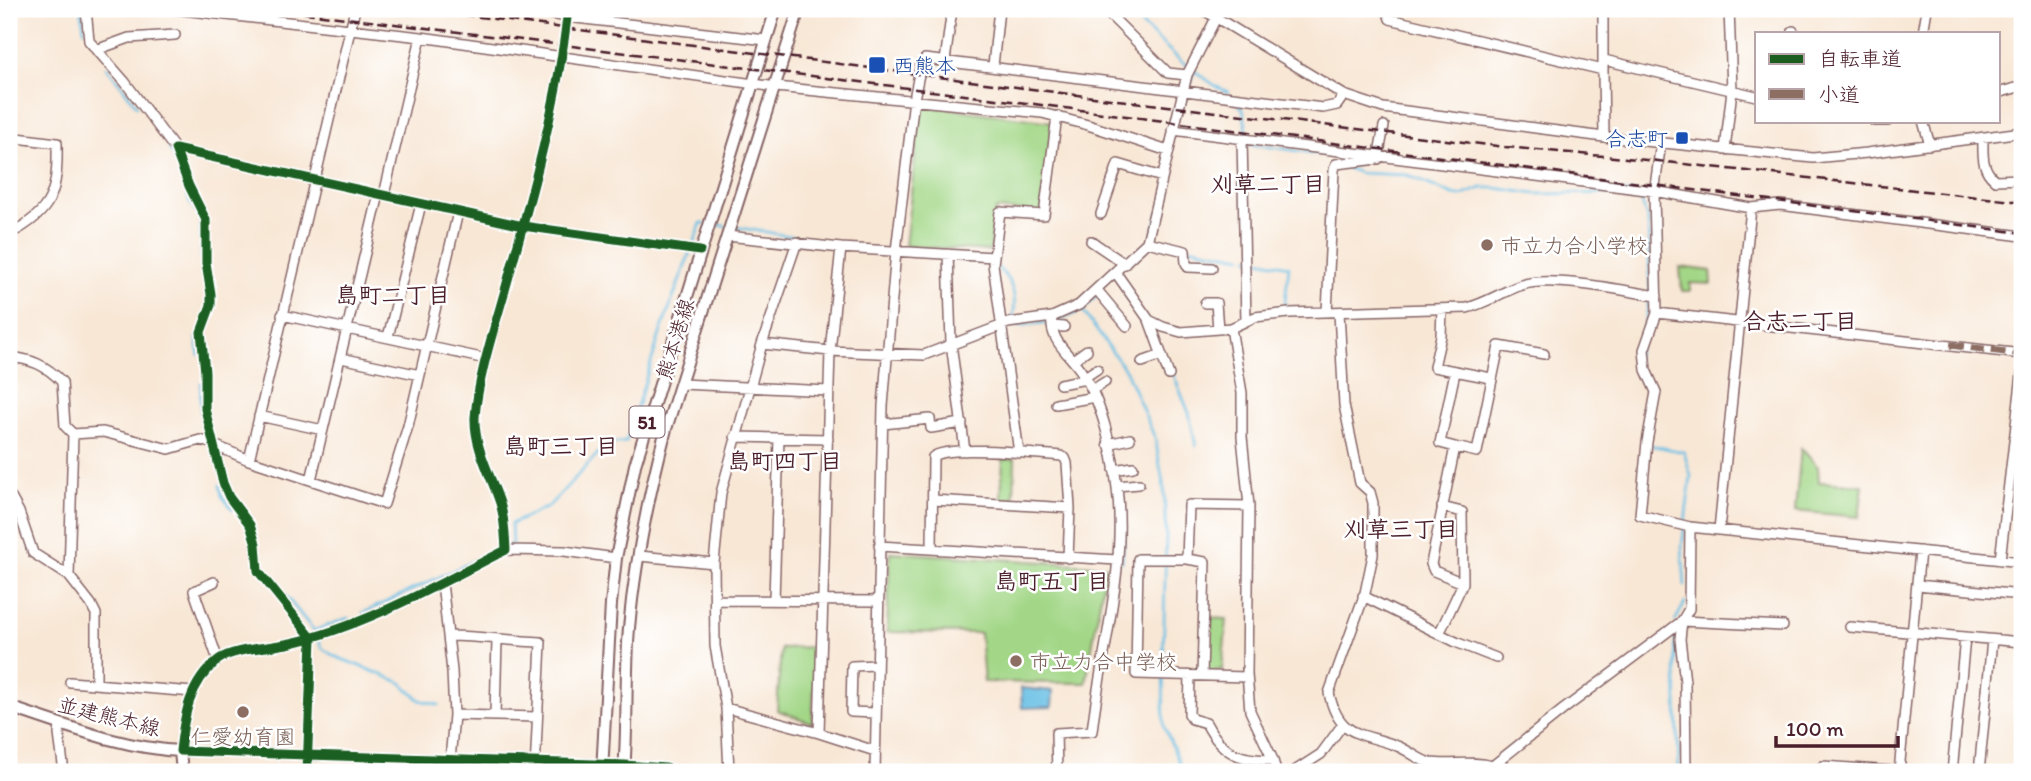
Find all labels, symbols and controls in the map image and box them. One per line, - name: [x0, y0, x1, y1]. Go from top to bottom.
- legend: [1755, 32, 2000, 122]
- text: 自転車道: [1818, 46, 1902, 71]
- place label: 西熊本: [893, 53, 956, 78]
- marker: 西熊本: [867, 55, 887, 75]
- text: 小道: [1818, 82, 1860, 107]
- place label: 合志町: [1605, 126, 1668, 151]
- marker: 合志町: [1674, 130, 1690, 146]
- district label: 刈草二丁目: [1211, 170, 1326, 198]
- place label: 市立力合小学校: [1501, 233, 1648, 258]
- marker: 市立力合小学校: [1479, 237, 1495, 253]
- district label: 島町二丁目: [336, 281, 451, 309]
- street label: 熊本港線: [651, 295, 699, 383]
- district label: 合志二丁目: [1743, 307, 1858, 335]
- road number: 51: [630, 406, 664, 438]
- district label: 島町三丁目: [504, 432, 619, 460]
- district label: 島町四丁目: [728, 447, 843, 475]
- district label: 刈草三丁目: [1344, 515, 1459, 543]
- district label: 島町五丁目: [995, 567, 1110, 595]
- place label: 市立力合中学校: [1030, 649, 1177, 674]
- marker: 市立力合中学校: [1008, 653, 1024, 669]
- street label: 並建熊本線: [55, 691, 163, 741]
- marker: 仁愛幼育園: [235, 704, 251, 720]
- scale bar: [1776, 704, 1898, 748]
- text: 100 m: [1786, 716, 1844, 741]
- place label: 仁愛幼育園: [191, 724, 296, 749]

